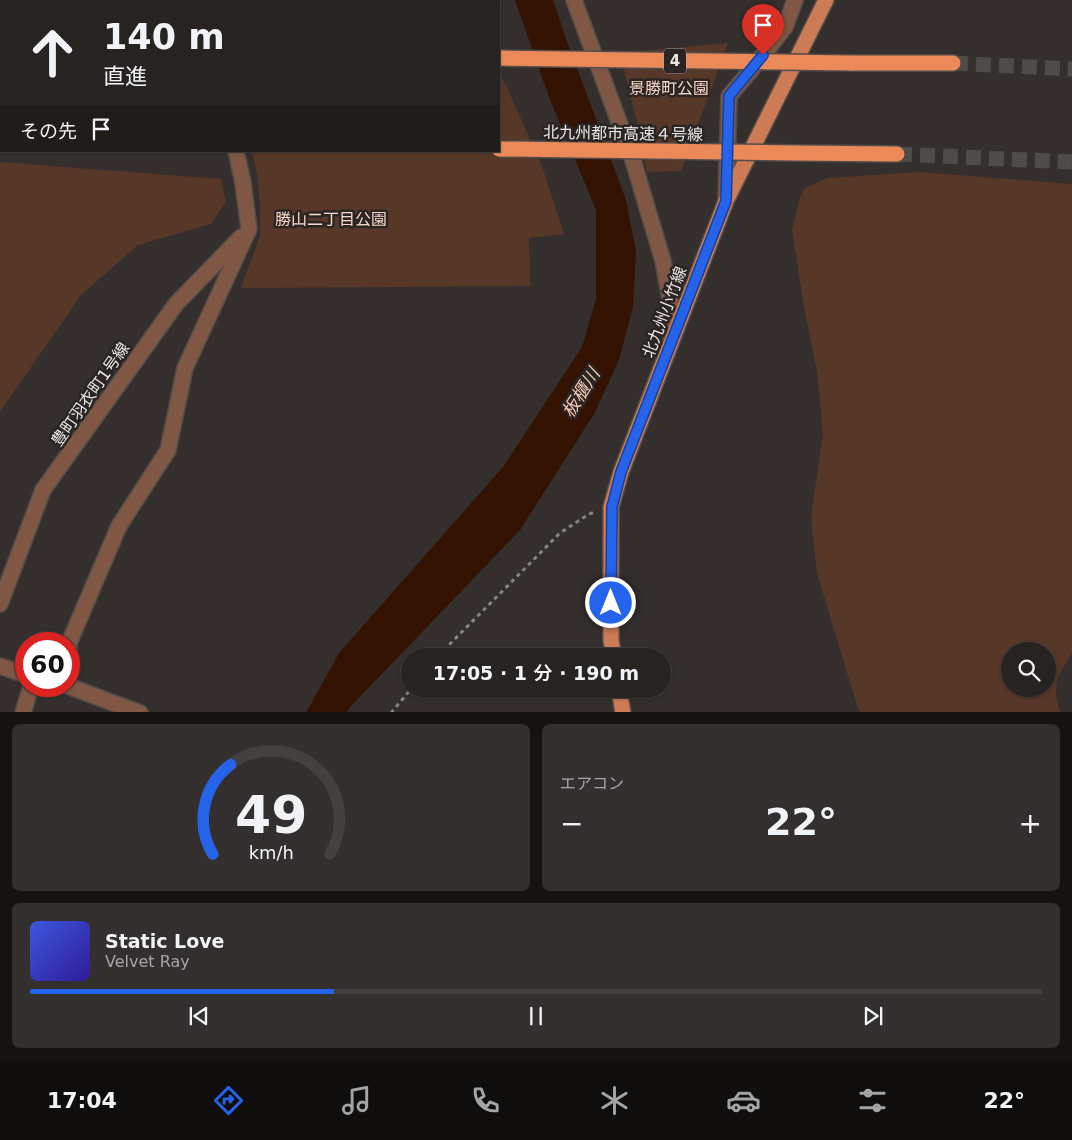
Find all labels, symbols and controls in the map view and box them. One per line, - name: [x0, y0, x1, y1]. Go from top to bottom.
- pin: [742, 4, 784, 55]
- icon: arrive: [749, 11, 777, 39]
- text: 140 m: [103, 17, 225, 57]
- icon: ahead: [20, 20, 85, 85]
- road number: 4: [664, 48, 686, 74]
- text: 直進: [103, 64, 147, 89]
- park label: 景勝町公園: [629, 79, 709, 98]
- icon: arrive: [87, 115, 115, 143]
- text: その先: [20, 120, 77, 142]
- street label: 北九州都市高速４号線: [543, 123, 703, 144]
- park label: 勝山二丁目公園: [275, 210, 387, 229]
- street label: 北九州小竹線: [638, 264, 691, 360]
- street label: 豊町羽衣町1号線: [48, 339, 133, 450]
- water label: 板櫃川: [557, 363, 605, 421]
- position arrow: [584, 576, 636, 628]
- speed limit sign: 60: [15, 632, 80, 697]
- map controls: [1001, 642, 1056, 697]
- button: search: [1001, 642, 1056, 697]
- text: 17:05 · 1 分 · 190 m: [433, 662, 639, 684]
- text: エアコン: [560, 774, 624, 793]
- text: 49: [235, 785, 307, 845]
- text: 22°: [765, 800, 837, 844]
- text: −: [560, 807, 583, 840]
- text: +: [1019, 807, 1042, 840]
- text: km/h: [248, 842, 294, 863]
- text: Static Love: [105, 930, 225, 952]
- text: Velvet Ray: [105, 952, 190, 971]
- icon: previous: [185, 1002, 213, 1030]
- icon: pause: [522, 1002, 550, 1030]
- icon: next: [859, 1002, 887, 1030]
- icon: directions: [211, 1083, 246, 1118]
- icon: music: [339, 1083, 374, 1118]
- icon: phone: [468, 1083, 503, 1118]
- icon: climate: [597, 1083, 632, 1118]
- icon: car: [726, 1083, 761, 1118]
- icon: filters: [855, 1083, 890, 1118]
- text: 17:04: [47, 1088, 117, 1113]
- text: 22°: [983, 1088, 1025, 1113]

